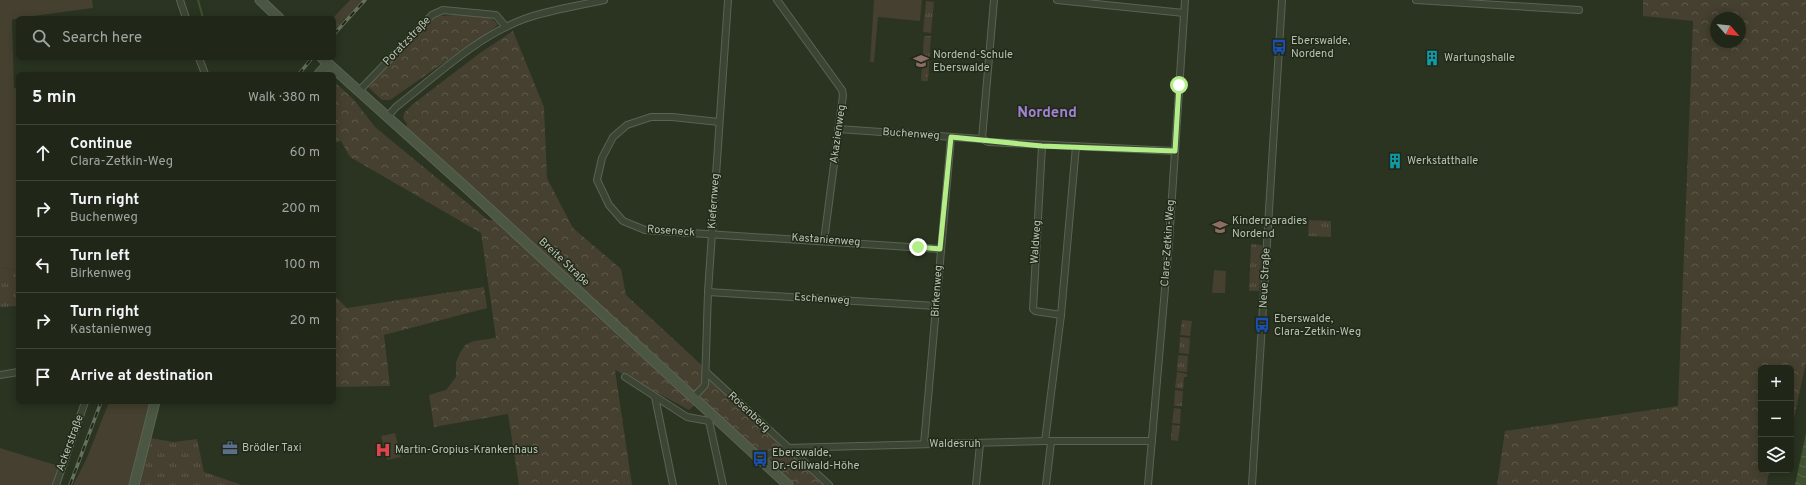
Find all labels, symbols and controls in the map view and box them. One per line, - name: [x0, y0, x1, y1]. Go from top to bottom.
- north arrow: [1710, 12, 1746, 48]
- street label: Poratzstraße: [380, 13, 434, 68]
- search box: [16, 16, 336, 60]
- icon: search: [30, 27, 52, 49]
- text: Search here: [62, 29, 142, 48]
- place label: Eberswalde, Nordend: [1291, 34, 1351, 61]
- bus stop icon: Eberswalde, Nordend: [1270, 38, 1288, 56]
- place label: Nordend-Schule Eberswalde: [933, 48, 1013, 75]
- building icon: Wartungshalle: [1423, 49, 1441, 67]
- place label: Wartungshalle: [1444, 51, 1515, 65]
- school or university icon: Nordend-Schule Eberswalde: [912, 52, 930, 70]
- route start: [1170, 76, 1188, 94]
- text: 5 min: [32, 87, 76, 109]
- text: Walk · 380 m: [248, 90, 320, 106]
- street label: Akazienweg: [827, 104, 849, 164]
- district label: Nordend: [1017, 104, 1077, 123]
- street label: Buchenweg: [882, 125, 940, 143]
- text: Continue: [70, 135, 132, 154]
- icon: ahead: [32, 142, 54, 164]
- text: 60 m: [290, 145, 320, 161]
- building icon: Werkstatthalle: [1386, 152, 1404, 170]
- text: Clara-Zetkin-Weg: [70, 154, 173, 170]
- place label: Werkstatthalle: [1407, 154, 1478, 168]
- street label: Kiefernweg: [705, 173, 723, 229]
- text: Turn right: [70, 191, 139, 210]
- icon: right: [32, 198, 54, 220]
- street label: Clara-Zetkin-Weg: [1158, 199, 1178, 287]
- text: 200 m: [281, 201, 320, 217]
- text: Buchenweg: [70, 210, 138, 226]
- place label: Kinderparadies Nordend: [1232, 214, 1307, 241]
- school or university icon: Kinderparadies Nordend: [1211, 218, 1229, 236]
- street label: Waldweg: [1027, 220, 1045, 264]
- street label: Roseneck: [647, 222, 696, 240]
- street label: Kastanienweg: [791, 231, 861, 249]
- street label: Breite Straße: [536, 235, 592, 289]
- route end: [909, 238, 927, 256]
- text: Turn left: [70, 247, 130, 266]
- street label: Neue Straße: [1256, 247, 1274, 309]
- icon: left: [32, 254, 54, 276]
- text: 100 m: [284, 257, 320, 273]
- street label: Birkenweg: [928, 265, 946, 317]
- text: Birkenweg: [70, 266, 131, 282]
- street label: Eschenweg: [794, 290, 850, 308]
- text: Turn right: [70, 303, 139, 322]
- icon: right: [32, 310, 54, 332]
- place label: Eberswalde, Clara-Zetkin-Weg: [1274, 312, 1361, 339]
- text: 20 m: [290, 313, 320, 329]
- bus stop icon: Eberswalde, Clara-Zetkin-Weg: [1253, 316, 1271, 334]
- text: Kastanienweg: [70, 322, 152, 338]
- map controls: [1758, 365, 1794, 473]
- button: +: [1758, 365, 1794, 401]
- icon: arrive: [32, 366, 54, 388]
- text: Arrive at destination: [70, 367, 213, 386]
- street label: Rosenberg: [725, 389, 773, 435]
- button: −: [1758, 401, 1794, 437]
- street label: Ackerstraße: [53, 413, 87, 473]
- street label: Waldesruh: [929, 437, 981, 451]
- button: layers: [1758, 437, 1794, 473]
- office icon: Brödler Taxi: [221, 439, 239, 457]
- place label: Brödler Taxi: [242, 441, 301, 455]
- hospital icon: Martin-Gropius-Krankenhaus: [374, 441, 392, 459]
- place label: Martin-Gropius-Krankenhaus: [395, 443, 538, 457]
- place label: Eberswalde, Dr.-Gillwald-Höhe: [772, 446, 860, 473]
- bus stop icon: Eberswalde, Dr.-Gillwald-Höhe: [751, 450, 769, 468]

